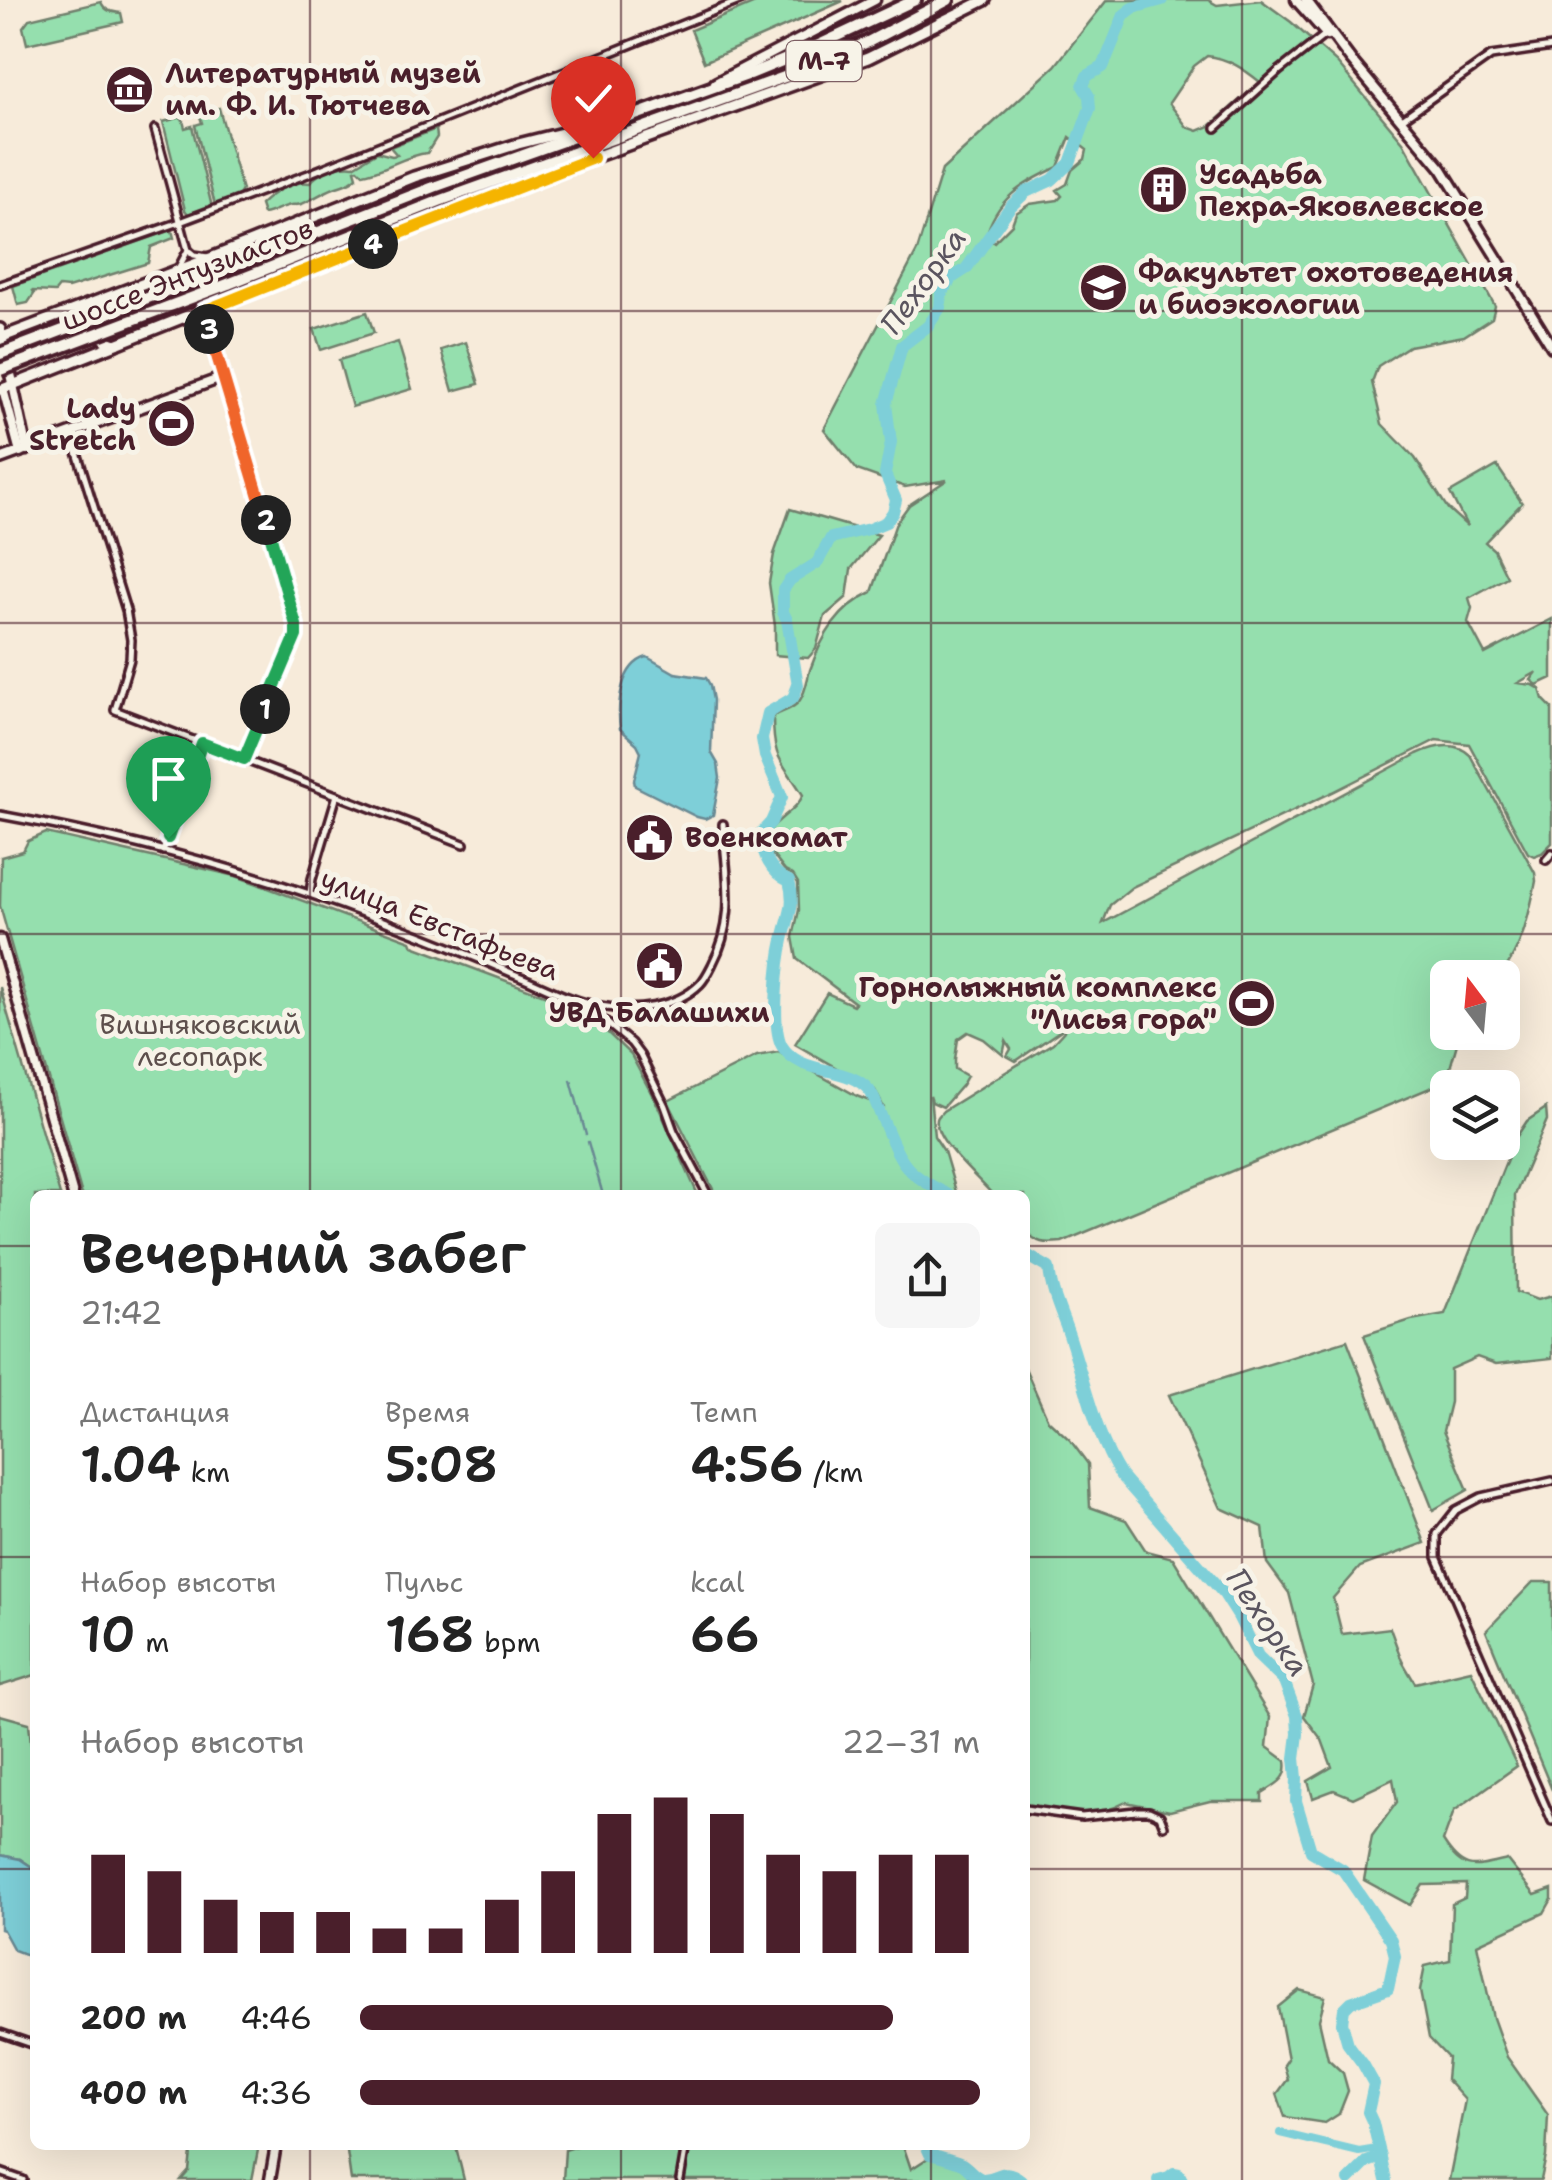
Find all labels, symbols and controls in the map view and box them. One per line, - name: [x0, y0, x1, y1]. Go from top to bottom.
- road number: М-7: [786, 41, 862, 81]
- place label: Литературный музей им. Ф. И. Тютчева: [165, 54, 481, 124]
- pin: [551, 56, 636, 159]
- museum icon: Литературный музей им. Ф. И. Тютчева: [104, 63, 156, 115]
- icon: check: [566, 71, 621, 126]
- place label: Усадьба Пехра-Яковлевское: [1199, 155, 1484, 225]
- building icon: Усадьба Пехра-Яковлевское: [1138, 164, 1190, 216]
- street label: шоссе Энтузиастов: [56, 209, 318, 339]
- pin: 4: [348, 219, 398, 269]
- water label: Пехорка: [870, 219, 976, 343]
- text: 4: [363, 225, 383, 263]
- place label: Факультет охотоведения и биоэкологии: [1138, 253, 1513, 323]
- school or university icon: Факультет охотоведения и биоэкологии: [1077, 262, 1129, 314]
- pin: 3: [184, 304, 234, 354]
- text: 3: [199, 310, 219, 348]
- place label: Lady Stretch: [29, 389, 136, 459]
- sports icon: Lady Stretch: [145, 398, 197, 450]
- pin: 2: [241, 495, 291, 545]
- text: 2: [256, 501, 276, 539]
- pin: 1: [240, 684, 290, 734]
- text: 1: [259, 690, 271, 728]
- pin: [126, 736, 211, 839]
- icon: arrive: [141, 751, 196, 806]
- public building icon: Военкомат: [624, 811, 676, 863]
- place label: Военкомат: [685, 818, 848, 856]
- street label: улица Евстафьева: [315, 859, 565, 989]
- public building icon: УВД Балашихи: [633, 939, 685, 991]
- north arrow: [1430, 960, 1520, 1050]
- map controls: [1430, 960, 1520, 1160]
- place label: Горнолыжный комплекс "Лисья гора": [859, 968, 1217, 1038]
- sports icon: Горнолыжный комплекс "Лисья гора": [1226, 977, 1278, 1029]
- place label: УВД Балашихи: [548, 993, 770, 1031]
- park label: Вишняковский лесопарк: [99, 1005, 301, 1075]
- button: layers: [1430, 1070, 1520, 1160]
- text: Вечерний забег: [80, 1216, 526, 1290]
- button: share: [875, 1223, 980, 1328]
- text: 21:42: [80, 1291, 163, 1334]
- text: Дистанция: [80, 1393, 230, 1431]
- text: Время: [385, 1393, 470, 1431]
- text: Темп: [690, 1393, 758, 1431]
- text: 1.04: [80, 1431, 181, 1498]
- text: 5:08: [385, 1431, 498, 1498]
- text: 4:56: [690, 1431, 804, 1498]
- text: km: [181, 1453, 230, 1491]
- text: /km: [804, 1453, 863, 1491]
- water label: Пехорка: [1217, 1560, 1319, 1684]
- text: Набор высоты: [80, 1563, 276, 1601]
- text: Пульс: [385, 1563, 464, 1601]
- text: kcal: [690, 1563, 744, 1601]
- text: 10: [80, 1601, 136, 1668]
- text: 168: [385, 1601, 475, 1668]
- text: 66: [690, 1601, 760, 1668]
- text: m: [136, 1623, 169, 1661]
- text: bpm: [475, 1623, 541, 1661]
- text: Набор высоты: [80, 1720, 305, 1763]
- text: 22–31 m: [842, 1720, 980, 1763]
- text: 200 m: [80, 1996, 187, 2039]
- text: 4:46: [240, 1996, 312, 2039]
- text: 400 m: [80, 2071, 187, 2114]
- text: 4:36: [240, 2071, 312, 2114]

